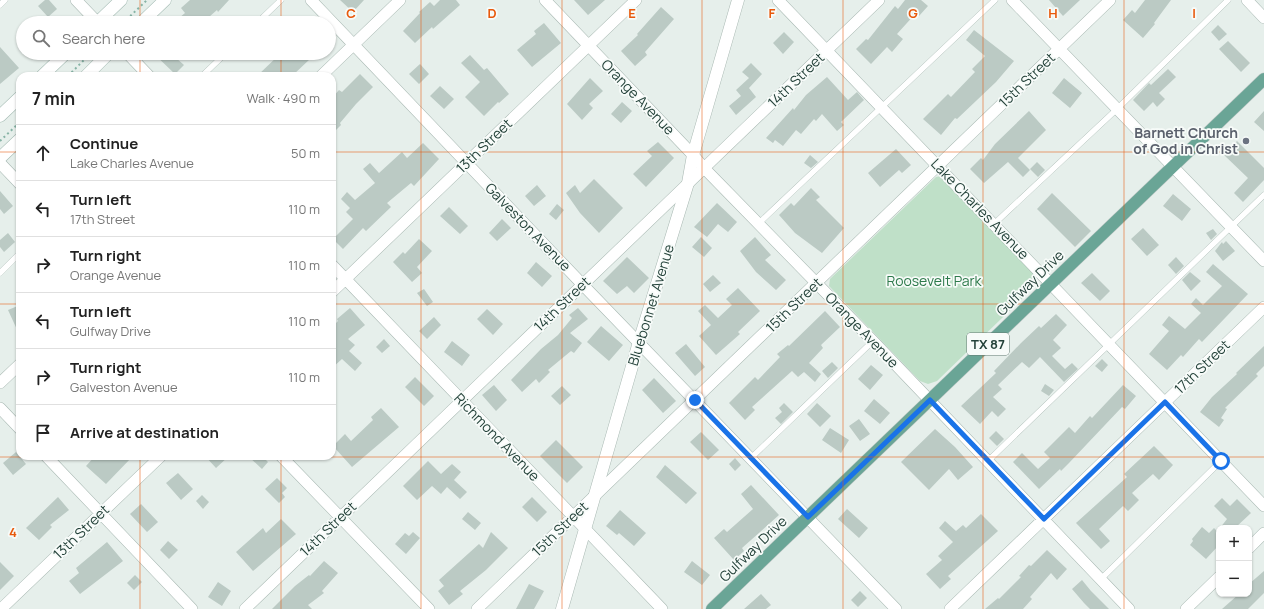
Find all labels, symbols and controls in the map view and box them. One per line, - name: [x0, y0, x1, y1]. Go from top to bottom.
- text: C: [346, 4, 356, 22]
- text: D: [487, 4, 497, 22]
- text: E: [628, 4, 636, 22]
- text: F: [769, 4, 776, 22]
- text: G: [908, 4, 918, 22]
- text: H: [1048, 4, 1058, 22]
- text: I: [1192, 4, 1196, 22]
- search box: [16, 16, 336, 60]
- icon: search: [30, 27, 52, 49]
- text: Search here: [62, 28, 145, 49]
- street label: 14th Street: [763, 48, 828, 111]
- street label: 15th Street: [994, 48, 1059, 111]
- street label: Orange Avenue: [597, 55, 679, 139]
- text: 7 min: [32, 87, 75, 110]
- text: Walk · 490 m: [246, 89, 320, 107]
- street label: 13th Street: [451, 114, 516, 177]
- place label: Barnett Church of God in Christ: [1133, 123, 1238, 158]
- text: Continue: [70, 133, 138, 154]
- marker: Barnett Church of God in Christ: [1241, 136, 1251, 146]
- icon: ahead: [32, 142, 54, 164]
- text: 50 m: [291, 144, 320, 162]
- text: Lake Charles Avenue: [70, 154, 194, 172]
- street label: Lake Charles Avenue: [927, 154, 1034, 263]
- street label: Galveston Avenue: [481, 178, 575, 275]
- text: Turn left: [70, 189, 132, 210]
- icon: left: [32, 198, 54, 220]
- text: 110 m: [288, 200, 320, 218]
- text: 17th Street: [70, 210, 135, 228]
- street label: Bluebonnet Avenue: [623, 242, 678, 368]
- text: Turn right: [70, 245, 141, 266]
- street label: Gulfway Drive: [992, 246, 1068, 320]
- icon: right: [32, 254, 54, 276]
- text: 110 m: [288, 256, 320, 274]
- text: Orange Avenue: [70, 266, 161, 284]
- park label: Roosevelt Park: [886, 271, 983, 290]
- street label: 14th Street: [529, 272, 594, 335]
- street label: 15th Street: [761, 273, 826, 336]
- street label: Orange Avenue: [821, 288, 903, 372]
- text: Turn left: [70, 301, 132, 322]
- icon: left: [32, 310, 54, 332]
- text: 110 m: [288, 312, 320, 330]
- text: Gulfway Drive: [70, 322, 151, 340]
- road number: TX 87: [967, 333, 1009, 355]
- street label: 17th Street: [1170, 335, 1234, 398]
- text: Turn right: [70, 357, 141, 378]
- icon: right: [32, 366, 54, 388]
- text: 110 m: [288, 368, 320, 386]
- text: Galveston Avenue: [70, 378, 178, 396]
- street label: Richmond Avenue: [450, 388, 544, 485]
- route end: [686, 391, 704, 409]
- icon: arrive: [32, 422, 54, 444]
- text: Arrive at destination: [70, 422, 219, 443]
- route start: [1212, 452, 1230, 470]
- street label: 14th Street: [295, 497, 360, 560]
- street label: 15th Street: [527, 497, 592, 560]
- street label: 13th Street: [48, 500, 113, 563]
- street label: Gulfway Drive: [715, 512, 791, 586]
- text: 4: [9, 523, 17, 541]
- map controls: [1216, 525, 1252, 597]
- button: +: [1216, 525, 1252, 561]
- button: −: [1216, 561, 1252, 597]

